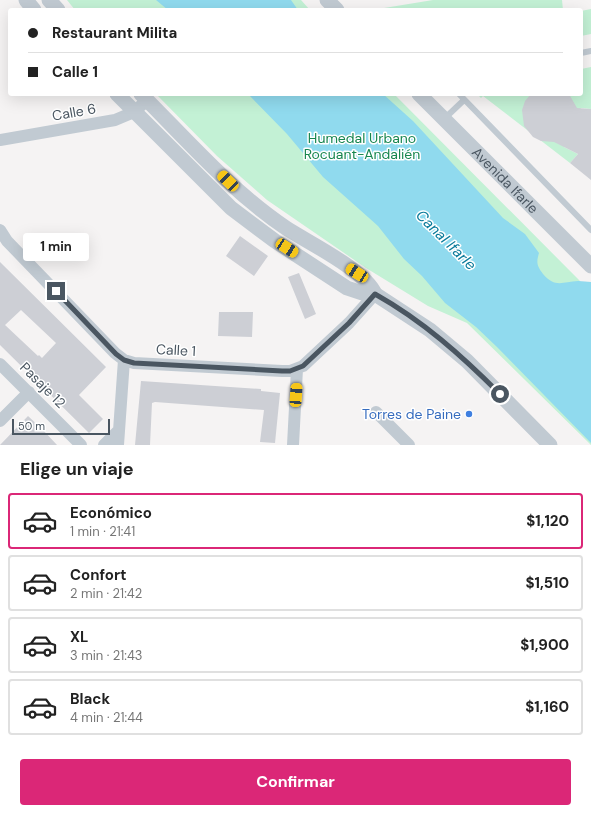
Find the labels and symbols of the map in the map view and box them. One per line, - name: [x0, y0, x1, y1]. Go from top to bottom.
- street label: Calle 6: [51, 99, 97, 125]
- park label: Humedal Urbano Rocuant-Andalién: [304, 129, 420, 163]
- street label: Avenida Ifarle: [468, 143, 542, 217]
- car: [215, 168, 241, 194]
- water label: Canal Ifarle: [411, 205, 481, 275]
- callout: 1 min: [23, 233, 89, 261]
- car: [274, 236, 300, 260]
- car: [344, 262, 370, 284]
- route end: [47, 282, 65, 300]
- street label: Calle 1: [156, 340, 196, 360]
- street label: Pasaje 12: [16, 358, 70, 412]
- car: [289, 383, 303, 407]
- route start: [491, 385, 509, 403]
- place label: Torres de Paine: [362, 405, 461, 423]
- marker: Torres de Paine: [464, 409, 474, 419]
- scale bar: [12, 417, 110, 436]

